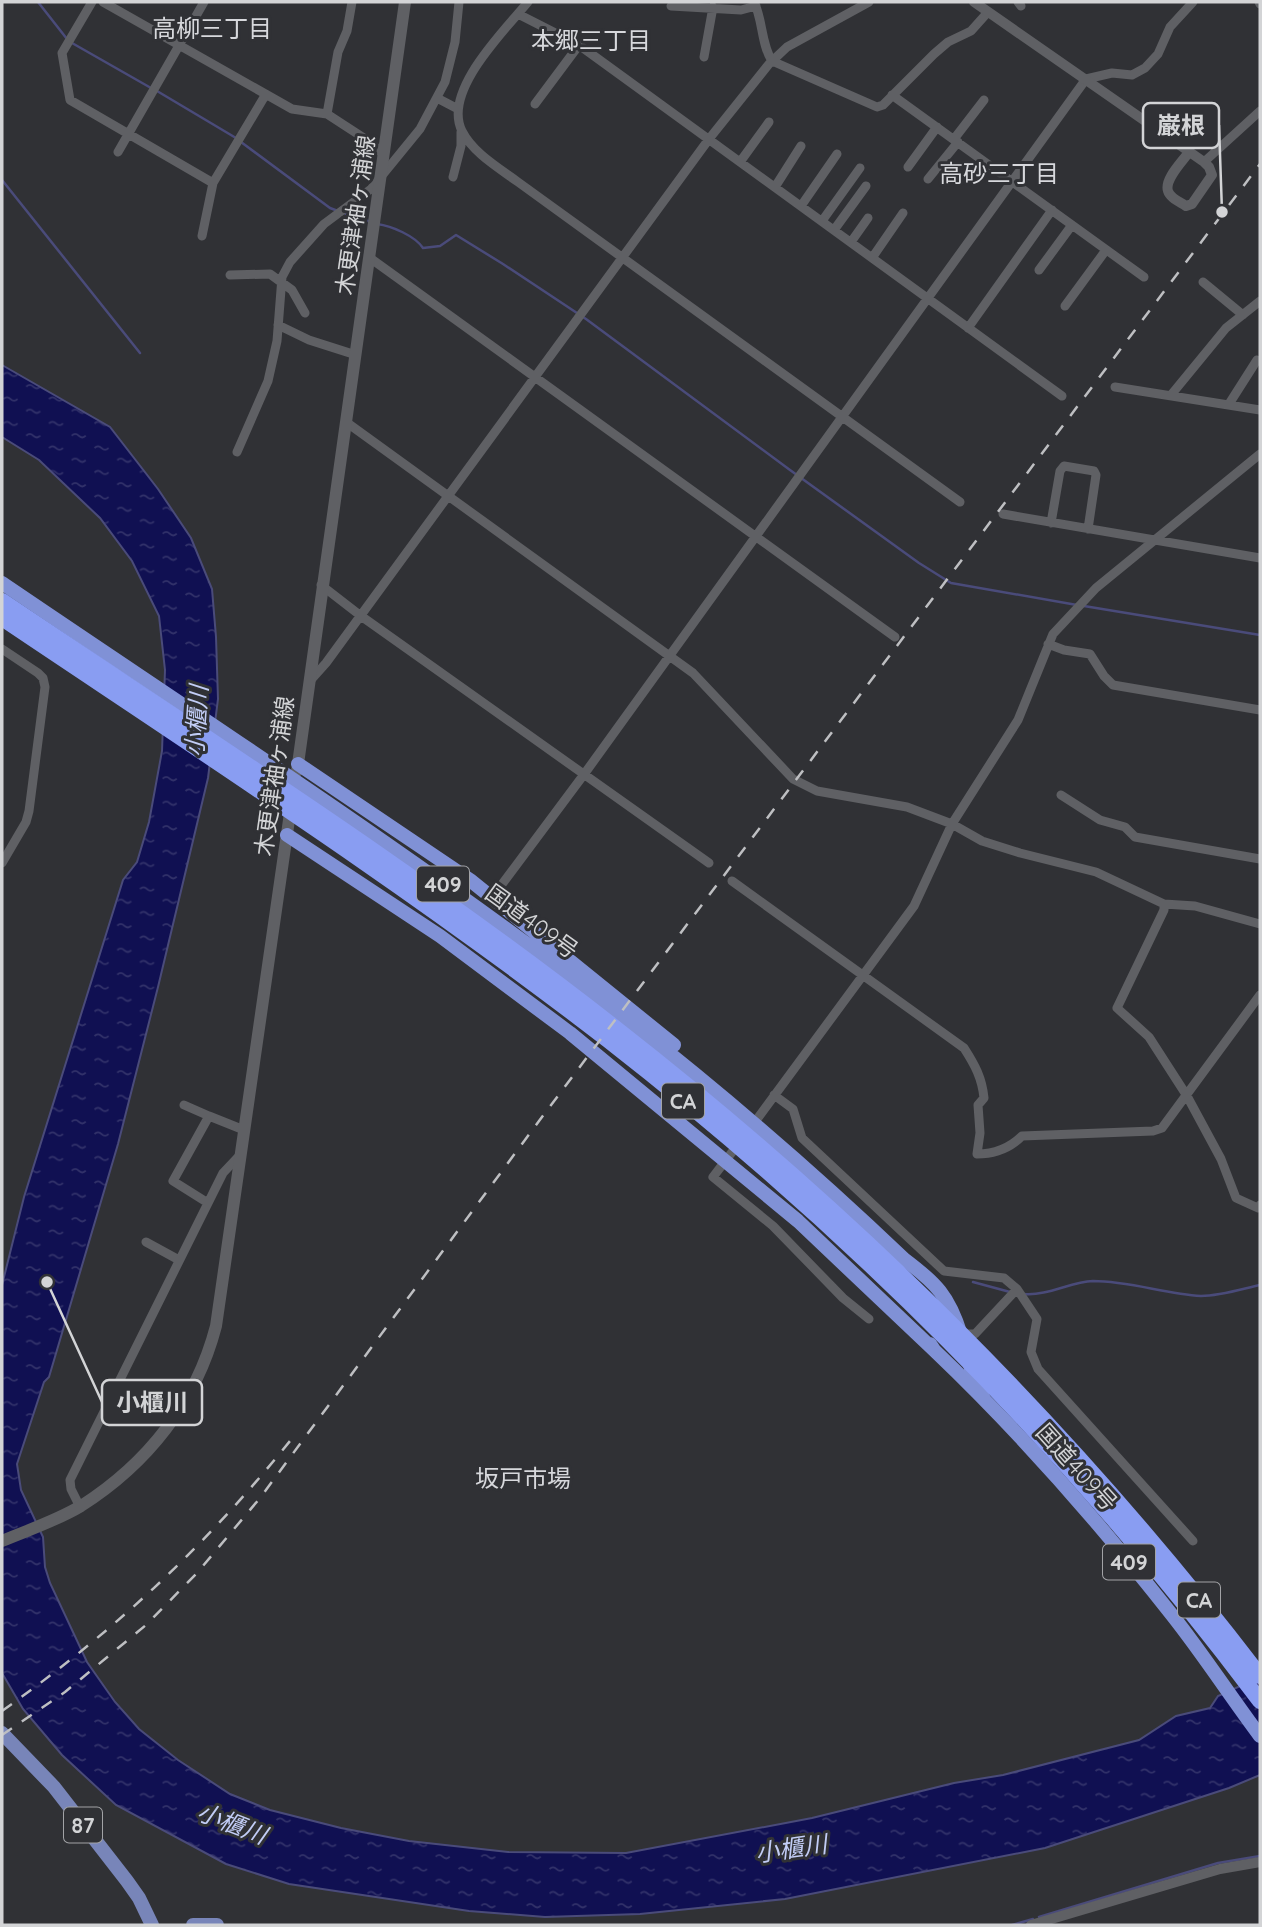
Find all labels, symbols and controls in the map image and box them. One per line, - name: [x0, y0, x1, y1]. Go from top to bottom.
- district label: 高柳三丁目: [152, 13, 272, 43]
- district label: 本郷三丁目: [531, 25, 651, 55]
- callout: 巌根: [1143, 103, 1219, 148]
- text: 巌根: [1157, 110, 1205, 140]
- street label: 木更津袖ヶ浦線: [329, 133, 381, 297]
- district label: 高砂三丁目: [939, 158, 1059, 188]
- water label: 小櫃川: [179, 681, 214, 758]
- street label: 木更津袖ヶ浦線: [248, 694, 300, 858]
- road number: 409: [417, 866, 469, 902]
- street label: 国道409号: [480, 878, 584, 964]
- road number: CA: [662, 1084, 704, 1118]
- callout: 小櫃川: [102, 1380, 202, 1425]
- text: 小櫃川: [116, 1387, 188, 1417]
- street label: 国道409号: [1030, 1417, 1124, 1517]
- district label: 坂戸市場: [475, 1463, 571, 1493]
- road number: 409: [1103, 1544, 1155, 1580]
- road number: CA: [1178, 1582, 1220, 1618]
- water label: 小櫃川: [193, 1796, 274, 1851]
- road number: 87: [64, 1808, 102, 1842]
- water label: 小櫃川: [753, 1828, 832, 1868]

